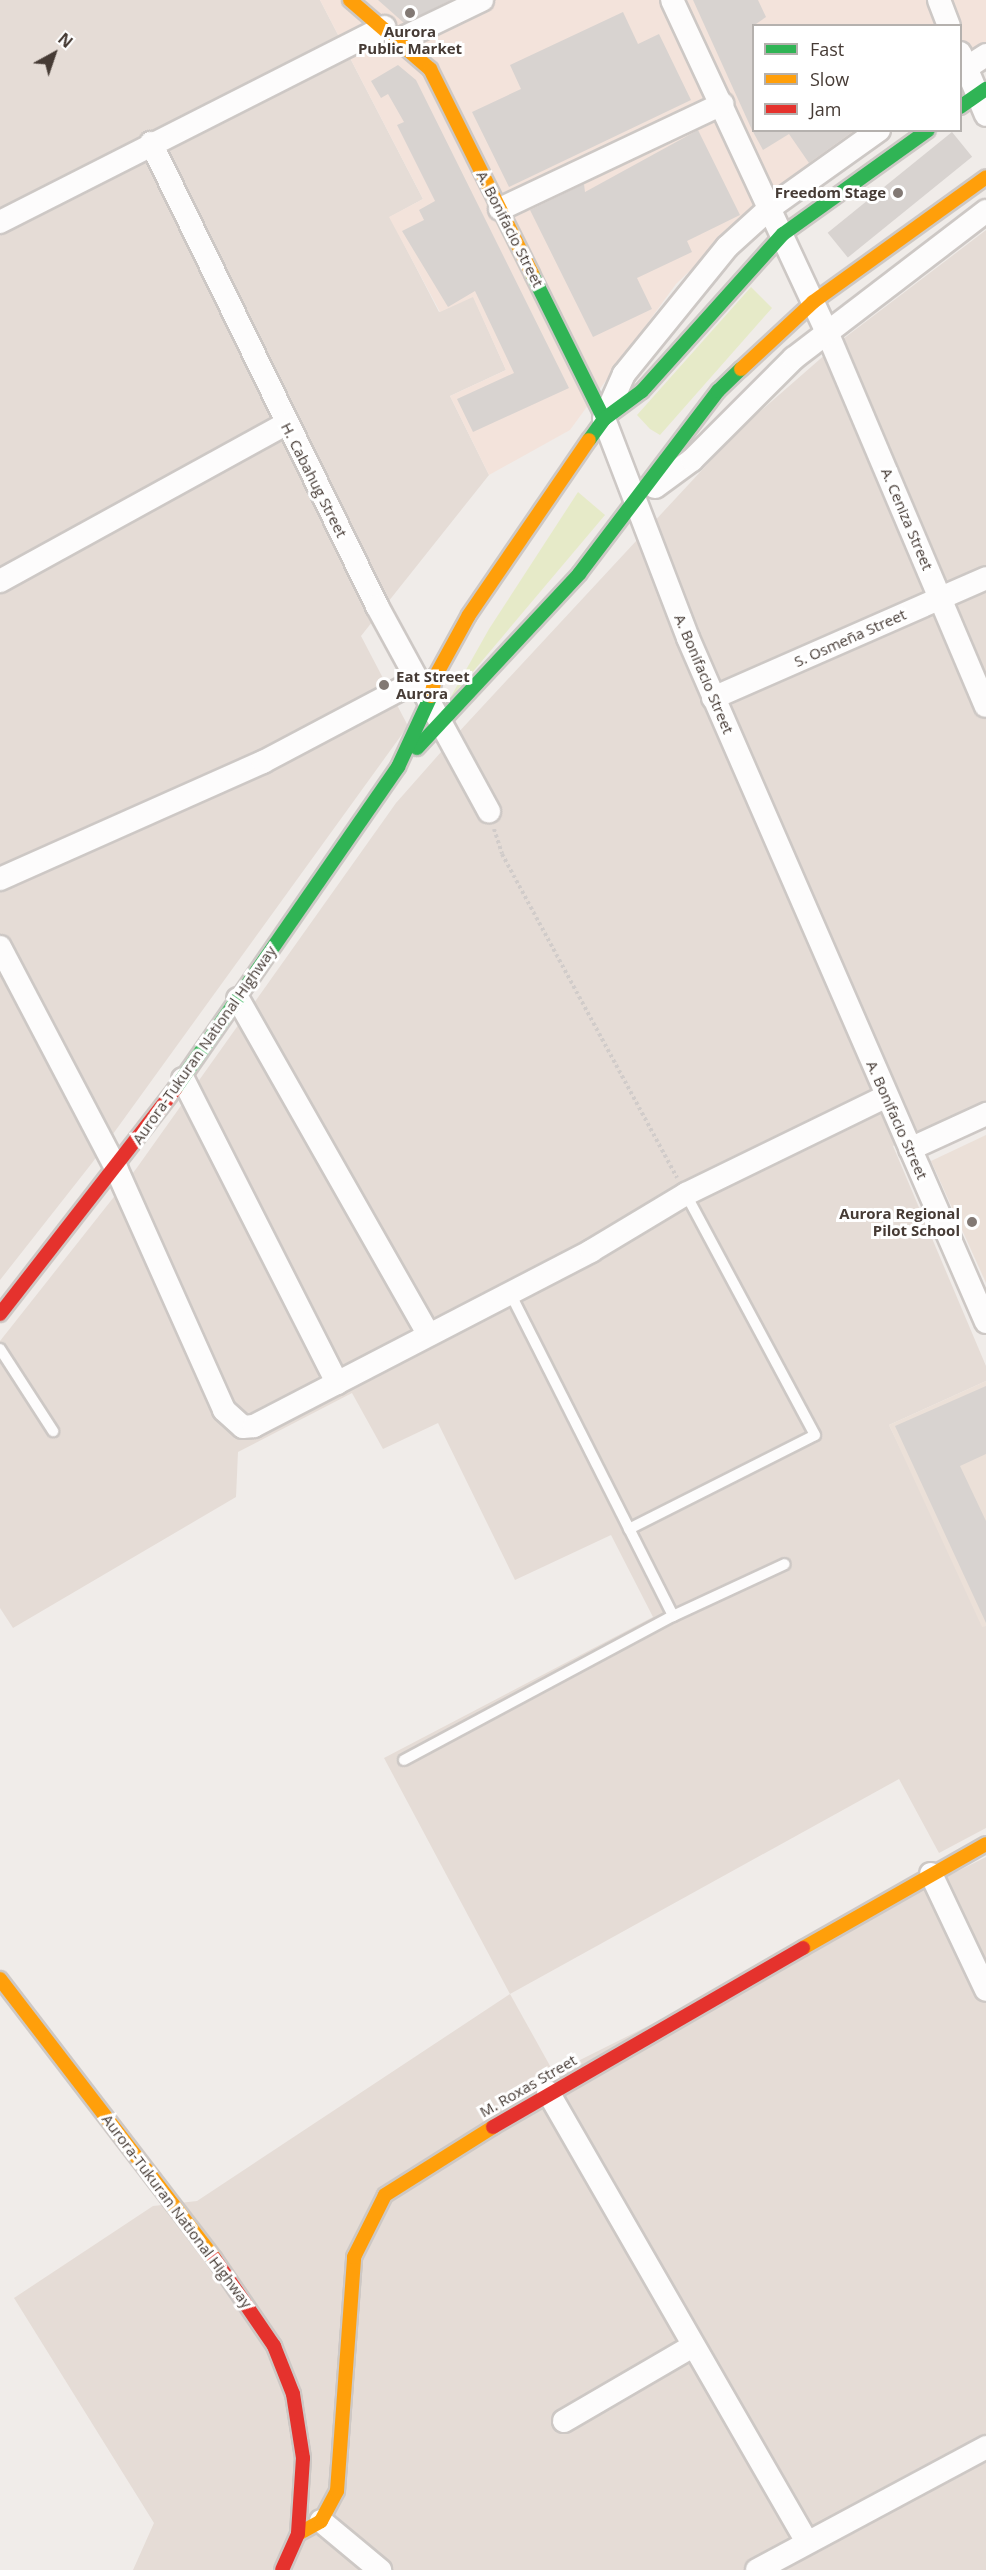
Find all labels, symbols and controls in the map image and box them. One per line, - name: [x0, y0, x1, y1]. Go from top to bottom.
- marker: Aurora Public Market: [403, 6, 417, 20]
- place label: Aurora Public Market: [358, 22, 462, 57]
- north arrow: [24, 24, 84, 84]
- legend: [752, 24, 962, 132]
- text: N: [54, 28, 78, 53]
- text: Fast: [810, 37, 844, 61]
- text: Slow: [810, 67, 849, 91]
- text: Jam: [810, 97, 842, 121]
- street label: A. Bonifacio Street: [473, 168, 547, 290]
- place label: Freedom Stage: [775, 184, 886, 202]
- marker: Freedom Stage: [891, 186, 905, 200]
- street label: H. Cabahug Street: [277, 420, 351, 540]
- street label: A. Ceniza Street: [877, 465, 937, 573]
- street label: S. Osmeña Street: [791, 605, 909, 671]
- street label: A. Bonifacio Street: [671, 611, 737, 737]
- place label: Eat Street Aurora: [396, 667, 470, 702]
- marker: Eat Street Aurora: [377, 678, 391, 692]
- street label: Aurora-Tukuran National Highway: [128, 942, 280, 1148]
- street label: A. Bonifacio Street: [863, 1058, 931, 1182]
- place label: Aurora Regional Pilot School: [839, 1204, 960, 1239]
- marker: Aurora Regional Pilot School: [965, 1215, 979, 1229]
- street label: M. Roxas Street: [476, 2051, 580, 2121]
- street label: Aurora-Tukuran National Highway: [98, 2111, 256, 2311]

